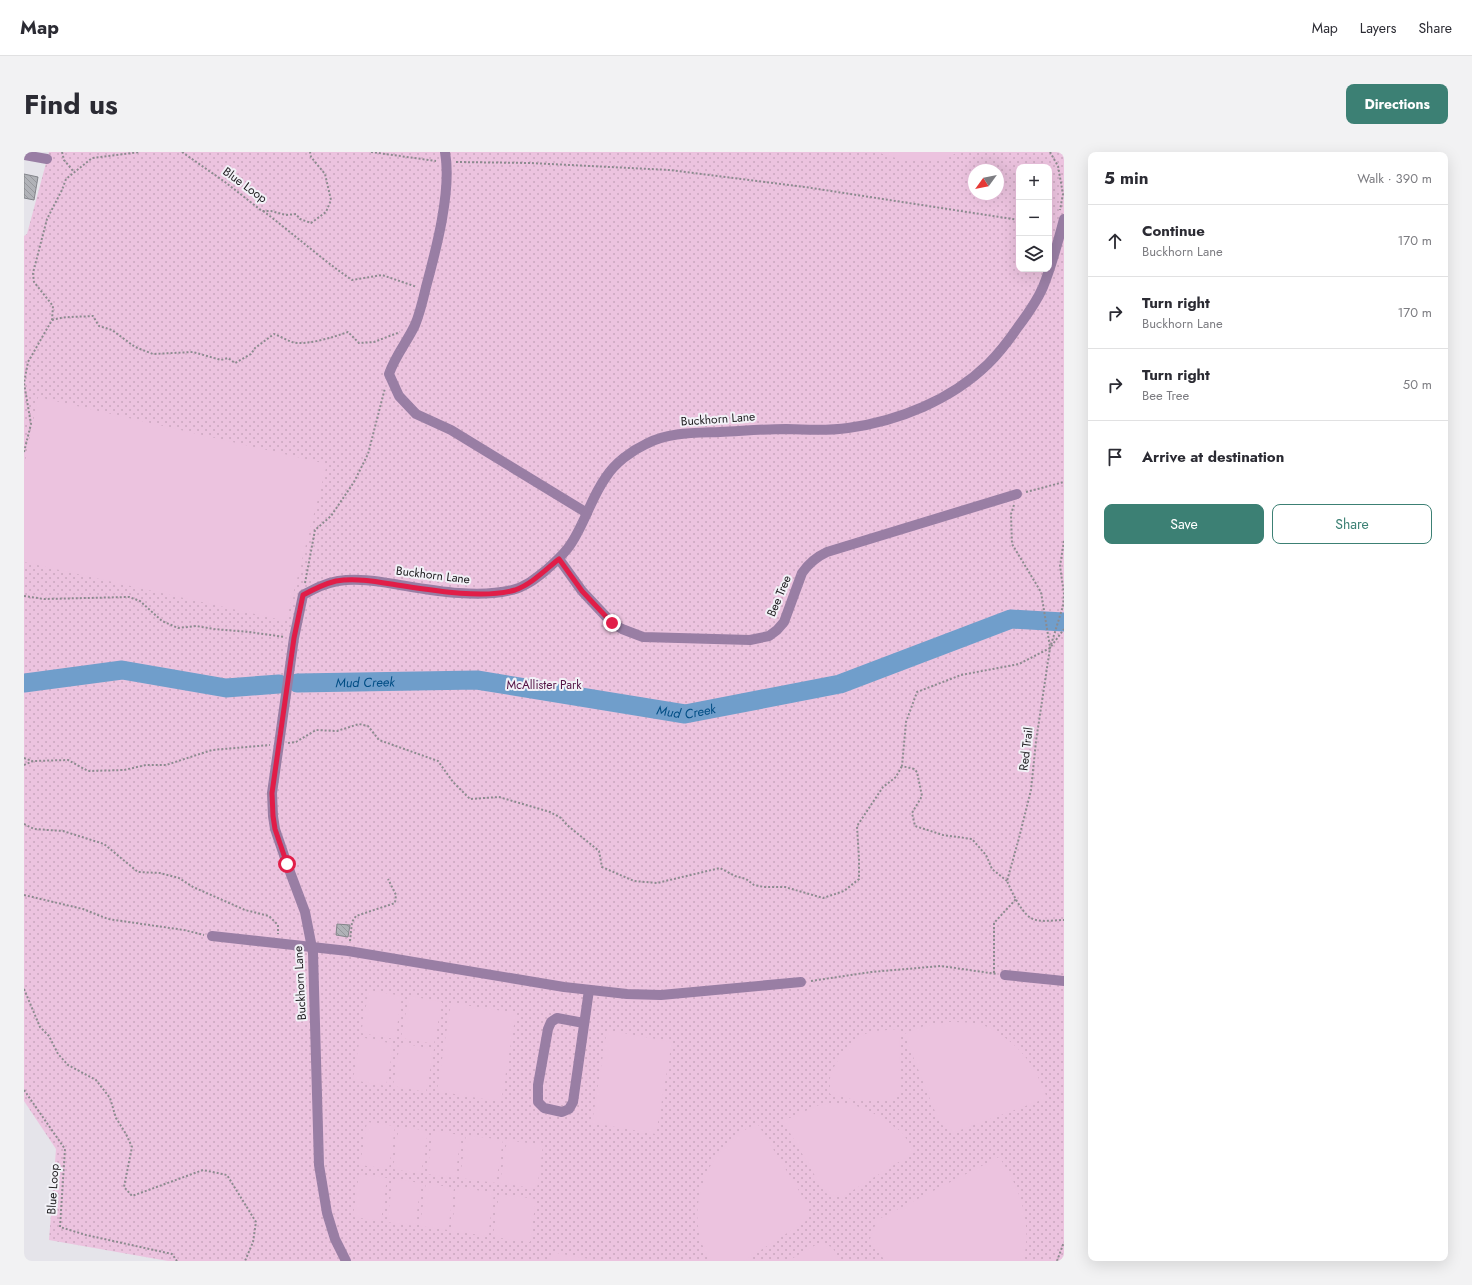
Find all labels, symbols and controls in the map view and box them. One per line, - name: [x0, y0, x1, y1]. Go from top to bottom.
- text: Map: [20, 14, 59, 41]
- text: Map: [1312, 18, 1338, 38]
- text: Layers: [1360, 18, 1396, 38]
- text: Share: [1418, 18, 1452, 38]
- text: Find us: [24, 84, 118, 125]
- button: Directions: [1346, 84, 1448, 124]
- street label: Blue Loop: [219, 163, 271, 207]
- north arrow: [968, 164, 1004, 200]
- map controls: [1016, 164, 1052, 272]
- button: +: [1016, 164, 1052, 200]
- text: 5 min: [1104, 166, 1148, 190]
- text: Walk · 390 m: [1357, 169, 1432, 188]
- button: −: [1016, 200, 1052, 236]
- text: Continue: [1142, 220, 1205, 242]
- icon: ahead: [1104, 230, 1126, 252]
- text: 170 m: [1397, 231, 1432, 250]
- button: layers: [1016, 236, 1052, 272]
- text: Buckhorn Lane: [1142, 242, 1223, 261]
- text: Turn right: [1142, 292, 1210, 314]
- icon: right: [1104, 302, 1126, 324]
- text: 170 m: [1397, 303, 1432, 322]
- text: Buckhorn Lane: [1142, 314, 1223, 333]
- text: Turn right: [1142, 364, 1210, 386]
- icon: right: [1104, 374, 1126, 396]
- text: 50 m: [1403, 375, 1432, 394]
- text: Bee Tree: [1142, 386, 1189, 405]
- street label: Buckhorn Lane: [680, 407, 756, 431]
- icon: arrive: [1104, 446, 1126, 468]
- text: Arrive at destination: [1142, 446, 1284, 468]
- button: Save: [1104, 504, 1264, 544]
- button: Share: [1272, 504, 1432, 544]
- street label: Buckhorn Lane: [395, 562, 471, 588]
- street label: Bee Tree: [762, 572, 796, 620]
- route end: [603, 614, 621, 632]
- water label: Mud Creek: [335, 672, 395, 692]
- park label: McAllister Park: [506, 676, 582, 694]
- water label: Mud Creek: [655, 699, 718, 723]
- street label: Red Trail: [1014, 726, 1038, 772]
- route start: [278, 855, 296, 873]
- street label: Buckhorn Lane: [289, 945, 311, 1021]
- street label: Blue Loop: [42, 1163, 64, 1215]

